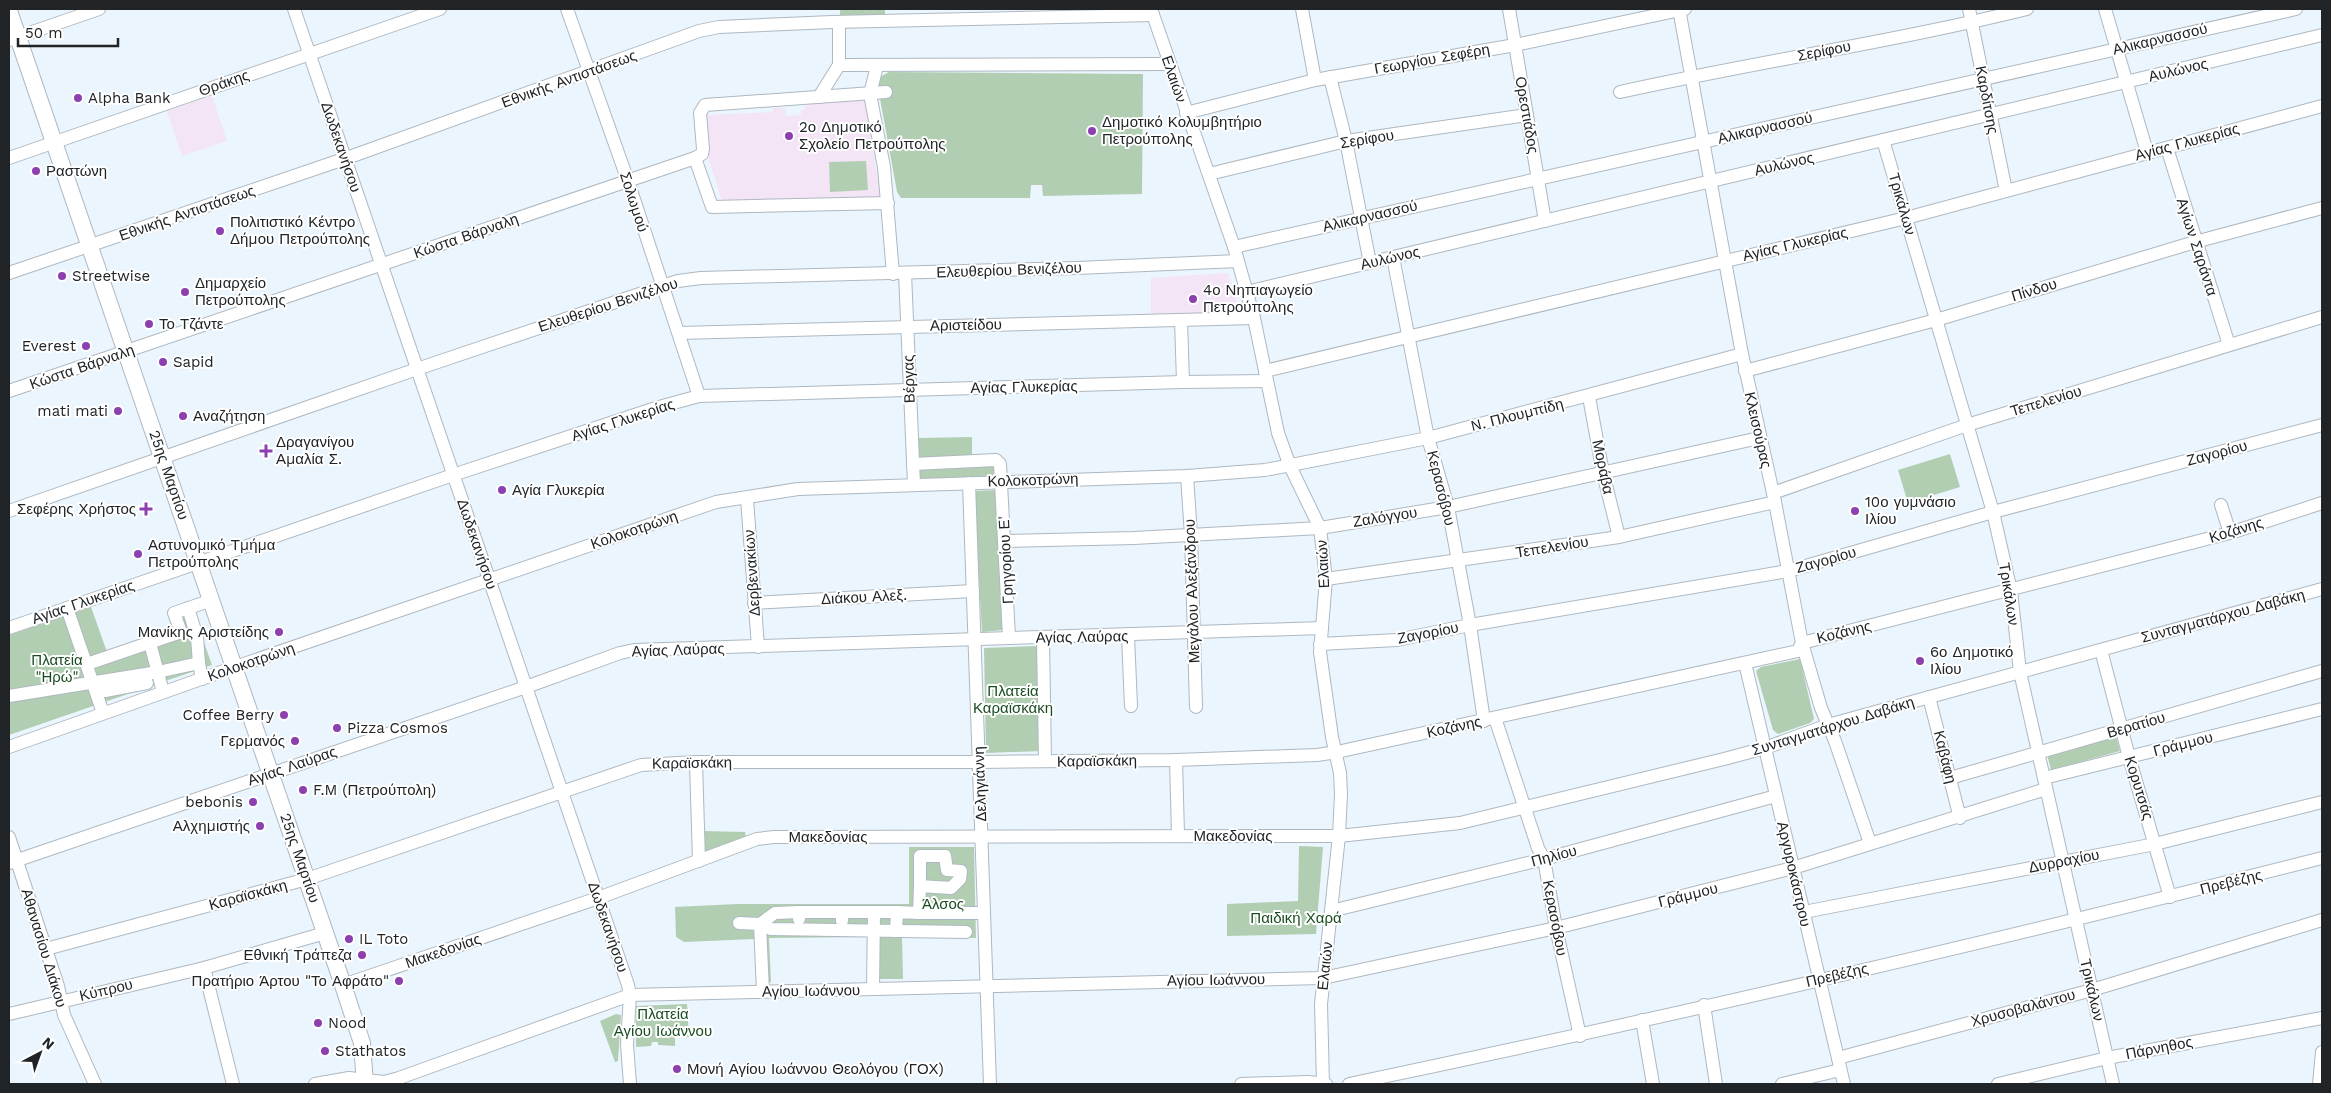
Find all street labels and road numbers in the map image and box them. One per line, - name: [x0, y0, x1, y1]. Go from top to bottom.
- street label: Αλικαρνασσού: [2111, 19, 2209, 59]
- street label: Σερίφου: [1796, 37, 1852, 65]
- street label: Γεωργίου Σεφέρη: [1373, 40, 1491, 78]
- street label: Εθνικής Αντιστάσεως: [499, 46, 639, 112]
- street label: Ελαιών: [1158, 53, 1190, 105]
- street label: Αυλώνος: [2147, 54, 2209, 86]
- street label: Καρδίτσης: [1972, 64, 2002, 136]
- street label: Θράκης: [197, 66, 251, 100]
- street label: Ορεστιάδος: [1511, 75, 1543, 155]
- street label: Δωδεκανήσου: [317, 99, 365, 195]
- street label: Αλικαρνασσού: [1716, 108, 1814, 148]
- street label: Αγίας Γλυκερίας: [2133, 119, 2241, 165]
- street label: Σερίφου: [1339, 126, 1395, 152]
- street label: Αυλώνος: [1753, 148, 1815, 180]
- street label: Σολωμού: [616, 170, 652, 234]
- street label: Τρικάλων: [1885, 171, 1919, 237]
- street label: Εθνικής Αντιστάσεως: [117, 181, 257, 245]
- street label: Αλικαρνασσού: [1321, 196, 1419, 236]
- street label: Αγίων Σαράντα: [2173, 196, 2221, 299]
- street label: Κώστα Βάρναλη: [411, 210, 521, 262]
- street label: Αγίας Γλυκερίας: [1741, 223, 1849, 265]
- street label: Αυλώνος: [1359, 242, 1421, 274]
- street label: Ελευθερίου Βενιζέλου: [936, 258, 1082, 282]
- street label: Ελευθερίου Βενιζέλου: [536, 274, 680, 336]
- street label: Πίνδου: [2009, 275, 2059, 305]
- street label: Αριστείδου: [930, 315, 1002, 335]
- street label: Κώστα Βάρναλη: [27, 341, 137, 393]
- street label: Βέργας: [899, 354, 919, 404]
- street label: Αγίας Γλυκερίας: [970, 377, 1078, 397]
- street label: Τεπελενίου: [2008, 382, 2084, 420]
- street label: Κλεισούρας: [1740, 390, 1776, 470]
- street label: Αγίας Γλυκερίας: [569, 395, 677, 445]
- street label: N. Πλουμπίδη: [1469, 395, 1565, 435]
- street label: 25ης Μαρτίου: [145, 428, 193, 522]
- street label: Ζαγορίου: [2185, 436, 2249, 470]
- street label: Μοράβα: [1588, 438, 1618, 496]
- street label: Κερασόβου: [1423, 449, 1459, 527]
- street label: Κολοκοτρώνη: [987, 469, 1079, 491]
- street label: Δωδεκανήσου: [453, 496, 501, 592]
- street label: Ζαλόγγου: [1351, 503, 1419, 531]
- street label: Κολοκοτρώνη: [588, 507, 680, 553]
- street label: Κοζάνης: [2207, 513, 2265, 547]
- street label: Γρηγορίου Ε': [995, 516, 1017, 604]
- street label: Μεγάλου Αλεξάνδρου: [1180, 519, 1204, 663]
- street label: Δερβενακίων: [740, 529, 764, 617]
- street label: Τεπελενίου: [1514, 532, 1590, 562]
- street label: Ελαιών: [1313, 539, 1333, 589]
- street label: Ζαγορίου: [1794, 543, 1858, 577]
- street label: Τρικάλων: [1995, 561, 2023, 627]
- street label: Αγίας Γλυκερίας: [29, 576, 137, 628]
- street label: Συνταγματάρχου Δαβάκη: [2139, 585, 2307, 647]
- street label: Διάκου Αλεξ.: [821, 586, 907, 608]
- street label: Κοζάνης: [1815, 617, 1873, 647]
- street label: Ζαγορίου: [1396, 618, 1460, 648]
- street label: Αγίας Λαύρας: [1035, 627, 1129, 647]
- street label: Κολοκοτρώνη: [205, 639, 297, 685]
- street label: Αγίας Λαύρας: [631, 639, 725, 661]
- street label: Συνταγματάρχου Δαβάκη: [1750, 693, 1916, 759]
- street label: Βερατίου: [2105, 708, 2167, 742]
- street label: Κοζάνης: [1425, 712, 1483, 742]
- street label: Γράμμου: [2151, 728, 2215, 760]
- street label: Καβάφη: [1930, 729, 1960, 785]
- street label: Αγίας Λαύρας: [245, 742, 339, 790]
- street label: Δεληγιάννη: [970, 746, 990, 822]
- street label: Καραϊσκάκη: [1057, 751, 1137, 771]
- street label: Καραϊσκάκη: [652, 753, 732, 773]
- street label: Κορυτσάς: [2121, 754, 2157, 822]
- street label: 25ης Μαρτίου: [276, 811, 324, 905]
- street label: Αργυροκάστρου: [1773, 820, 1815, 928]
- street label: Μακεδονίας: [1194, 827, 1272, 845]
- street label: Μακεδονίας: [789, 828, 867, 846]
- street label: Πηλίου: [1529, 841, 1579, 871]
- street label: Δυρραχίου: [2027, 845, 2101, 877]
- street label: Πρεβέζης: [2198, 866, 2264, 898]
- street label: Καραϊσκάκη: [207, 876, 289, 914]
- street label: Δωδεκανήσου: [584, 879, 632, 975]
- street label: Κερασόβου: [1539, 879, 1571, 957]
- street label: Γράμμου: [1656, 879, 1720, 911]
- street label: Αθανασίου Διάκου: [17, 886, 71, 1010]
- street label: Μακεδονίας: [403, 930, 483, 972]
- street label: Ελαιών: [1314, 941, 1336, 991]
- street label: Τρικάλων: [2076, 957, 2108, 1023]
- street label: Πρεβέζης: [1804, 959, 1870, 991]
- street label: Αγίου Ιωάννου: [1167, 970, 1265, 990]
- street label: Κύπρου: [78, 975, 134, 1005]
- street label: Αγίου Ιωάννου: [762, 981, 860, 1001]
- street label: Χρυσοβαλάντου: [1969, 985, 2077, 1031]
- street label: Πάρνηθος: [2124, 1033, 2194, 1063]

